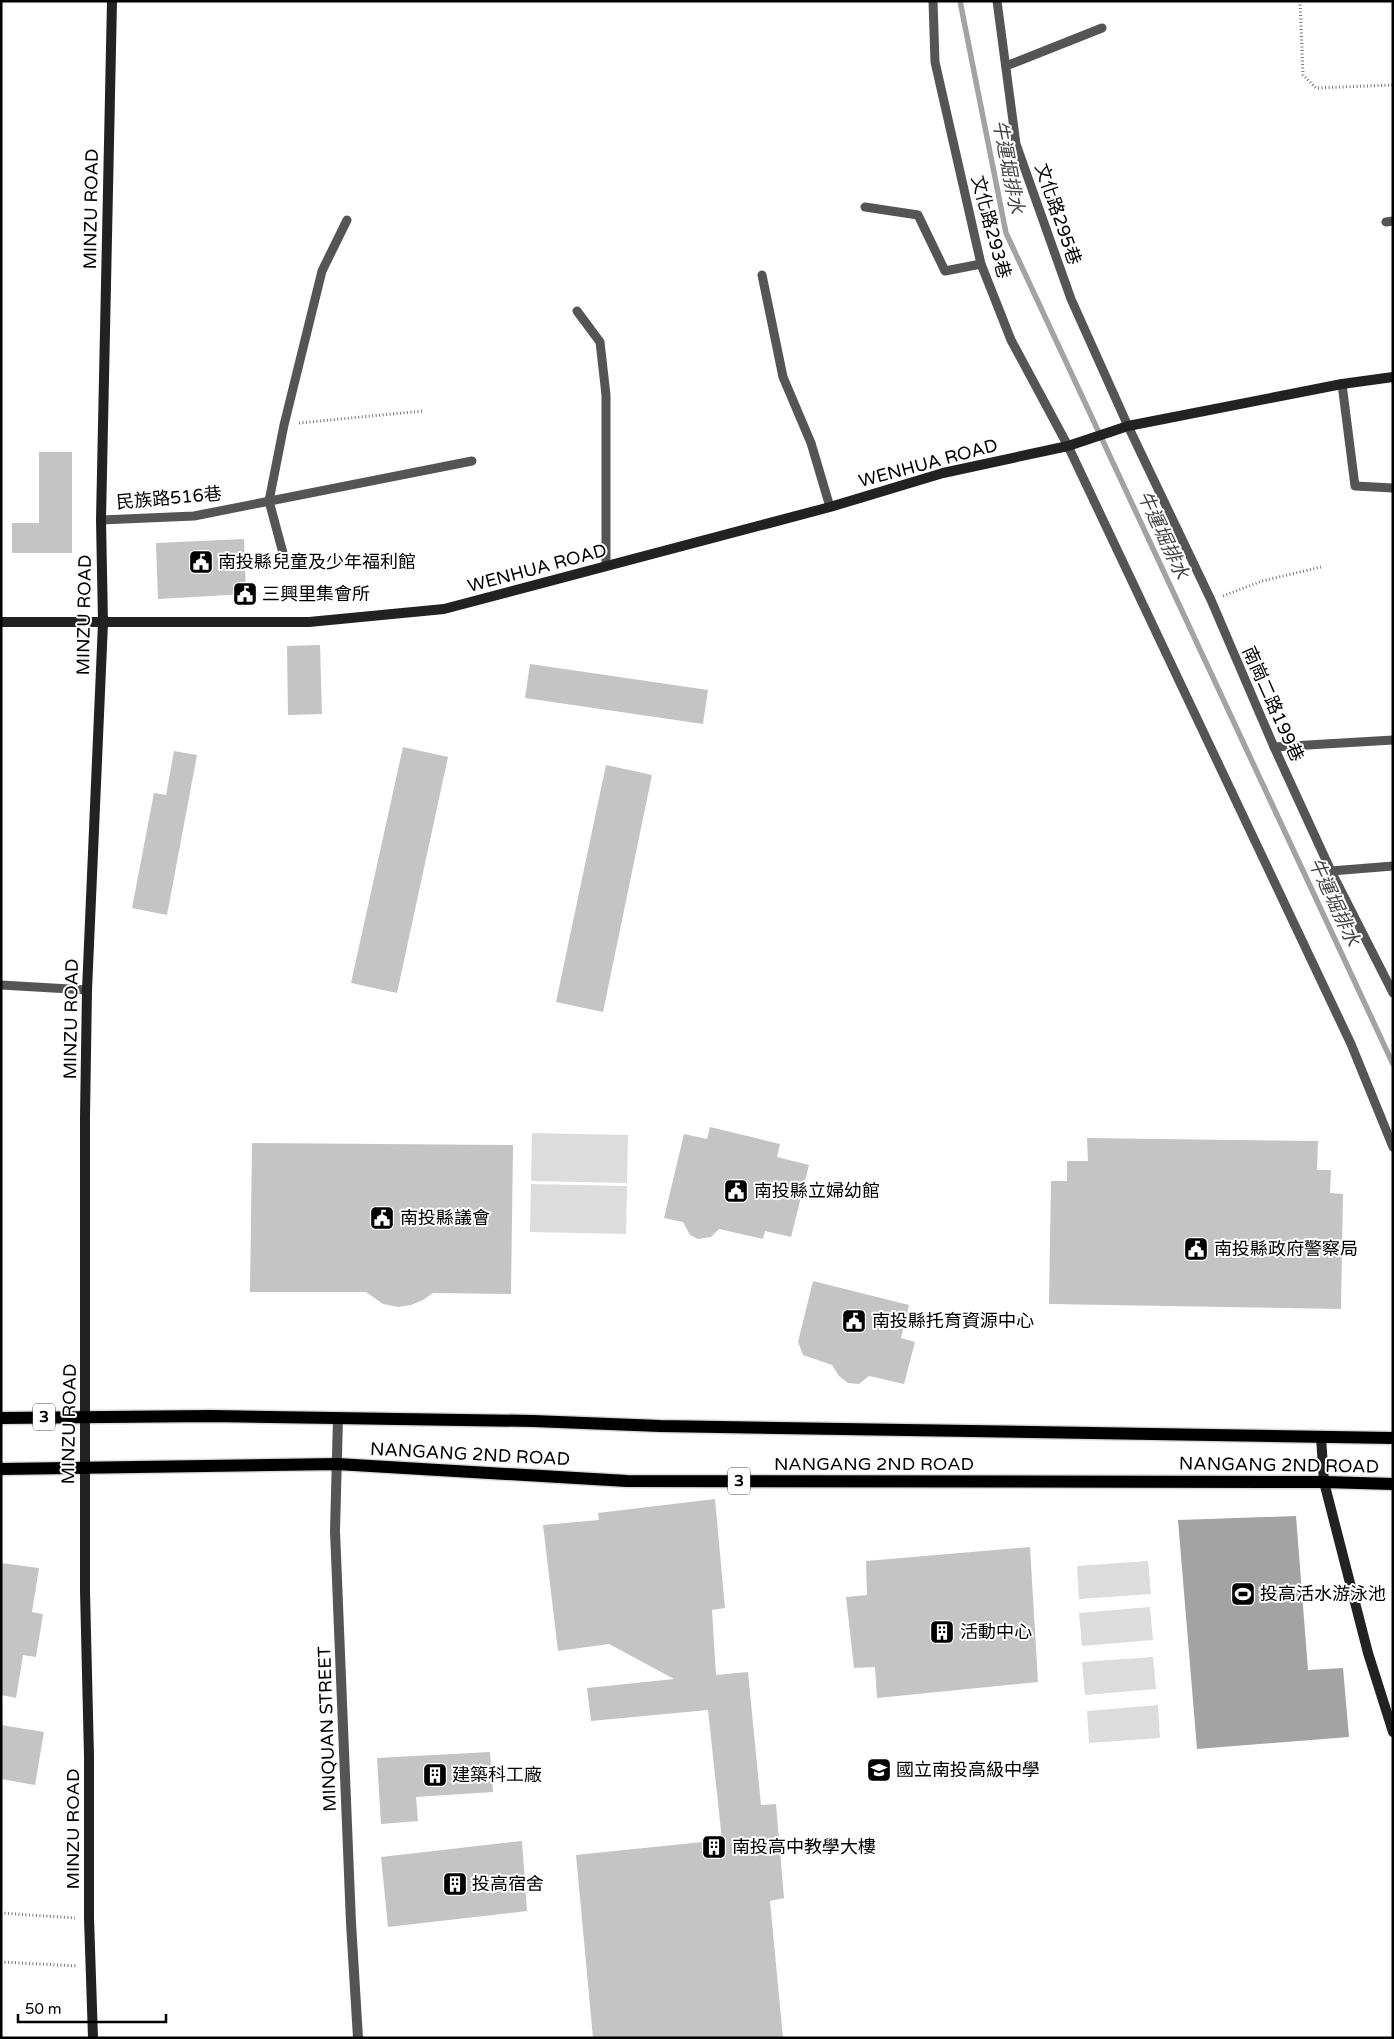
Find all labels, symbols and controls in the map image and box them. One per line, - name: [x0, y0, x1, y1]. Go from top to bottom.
- water label: 牛運堀排水: [988, 118, 1028, 217]
- street label: MINZU ROAD: [79, 148, 103, 270]
- street label: 文化路295巷: [1030, 160, 1086, 268]
- street label: 文化路293巷: [967, 173, 1015, 281]
- street label: WENHUA ROAD: [856, 434, 1000, 492]
- street label: 民族路516巷: [115, 482, 223, 514]
- water label: 牛運堀排水: [1133, 487, 1193, 584]
- street label: WENHUA ROAD: [465, 539, 609, 597]
- public building icon: 南投縣兒童及少年福利館: [188, 549, 214, 575]
- place label: 南投縣兒童及少年福利館: [218, 551, 416, 573]
- street label: MINZU ROAD: [72, 554, 96, 676]
- public building icon: 三興里集會所: [232, 581, 258, 607]
- place label: 三興里集會所: [262, 583, 370, 605]
- street label: 南崗二路199巷: [1238, 643, 1308, 765]
- water label: 牛運堀排水: [1304, 854, 1364, 951]
- street label: MINZU ROAD: [59, 958, 83, 1080]
- public building icon: 南投縣立婦幼館: [723, 1178, 749, 1204]
- place label: 南投縣立婦幼館: [754, 1180, 880, 1202]
- public building icon: 南投縣議會: [369, 1205, 395, 1231]
- place label: 南投縣議會: [400, 1207, 490, 1229]
- public building icon: 南投縣政府警察局: [1183, 1236, 1209, 1262]
- place label: 南投縣政府警察局: [1214, 1238, 1358, 1260]
- public building icon: 南投縣托育資源中心: [841, 1308, 867, 1334]
- place label: 南投縣托育資源中心: [872, 1310, 1034, 1332]
- street label: MINZU ROAD: [57, 1363, 81, 1485]
- road number: 3: [33, 1404, 55, 1430]
- street label: NANGANG 2ND ROAD: [369, 1438, 571, 1470]
- street label: NANGANG 2ND ROAD: [1179, 1452, 1379, 1478]
- street label: NANGANG 2ND ROAD: [774, 1453, 974, 1475]
- road number: 3: [728, 1468, 750, 1494]
- sports icon: 投高活水游泳池: [1230, 1581, 1256, 1607]
- place label: 投高活水游泳池: [1260, 1583, 1386, 1605]
- building icon: 活動中心: [929, 1619, 955, 1645]
- place label: 活動中心: [960, 1621, 1032, 1643]
- street label: MINQUAN STREET: [313, 1646, 341, 1812]
- school or university icon: 國立南投高級中學: [866, 1757, 892, 1783]
- place label: 國立南投高級中學: [896, 1759, 1040, 1781]
- building icon: 建築科工廠: [422, 1762, 448, 1788]
- place label: 建築科工廠: [452, 1764, 542, 1786]
- street label: MINZU ROAD: [62, 1769, 84, 1889]
- building icon: 南投高中教學大樓: [701, 1834, 727, 1860]
- place label: 南投高中教學大樓: [732, 1836, 876, 1858]
- building icon: 投高宿舍: [442, 1871, 468, 1897]
- place label: 投高宿舍: [472, 1873, 544, 1895]
- scale bar: [18, 1992, 165, 2024]
- text: 50 m: [25, 2000, 62, 2018]

